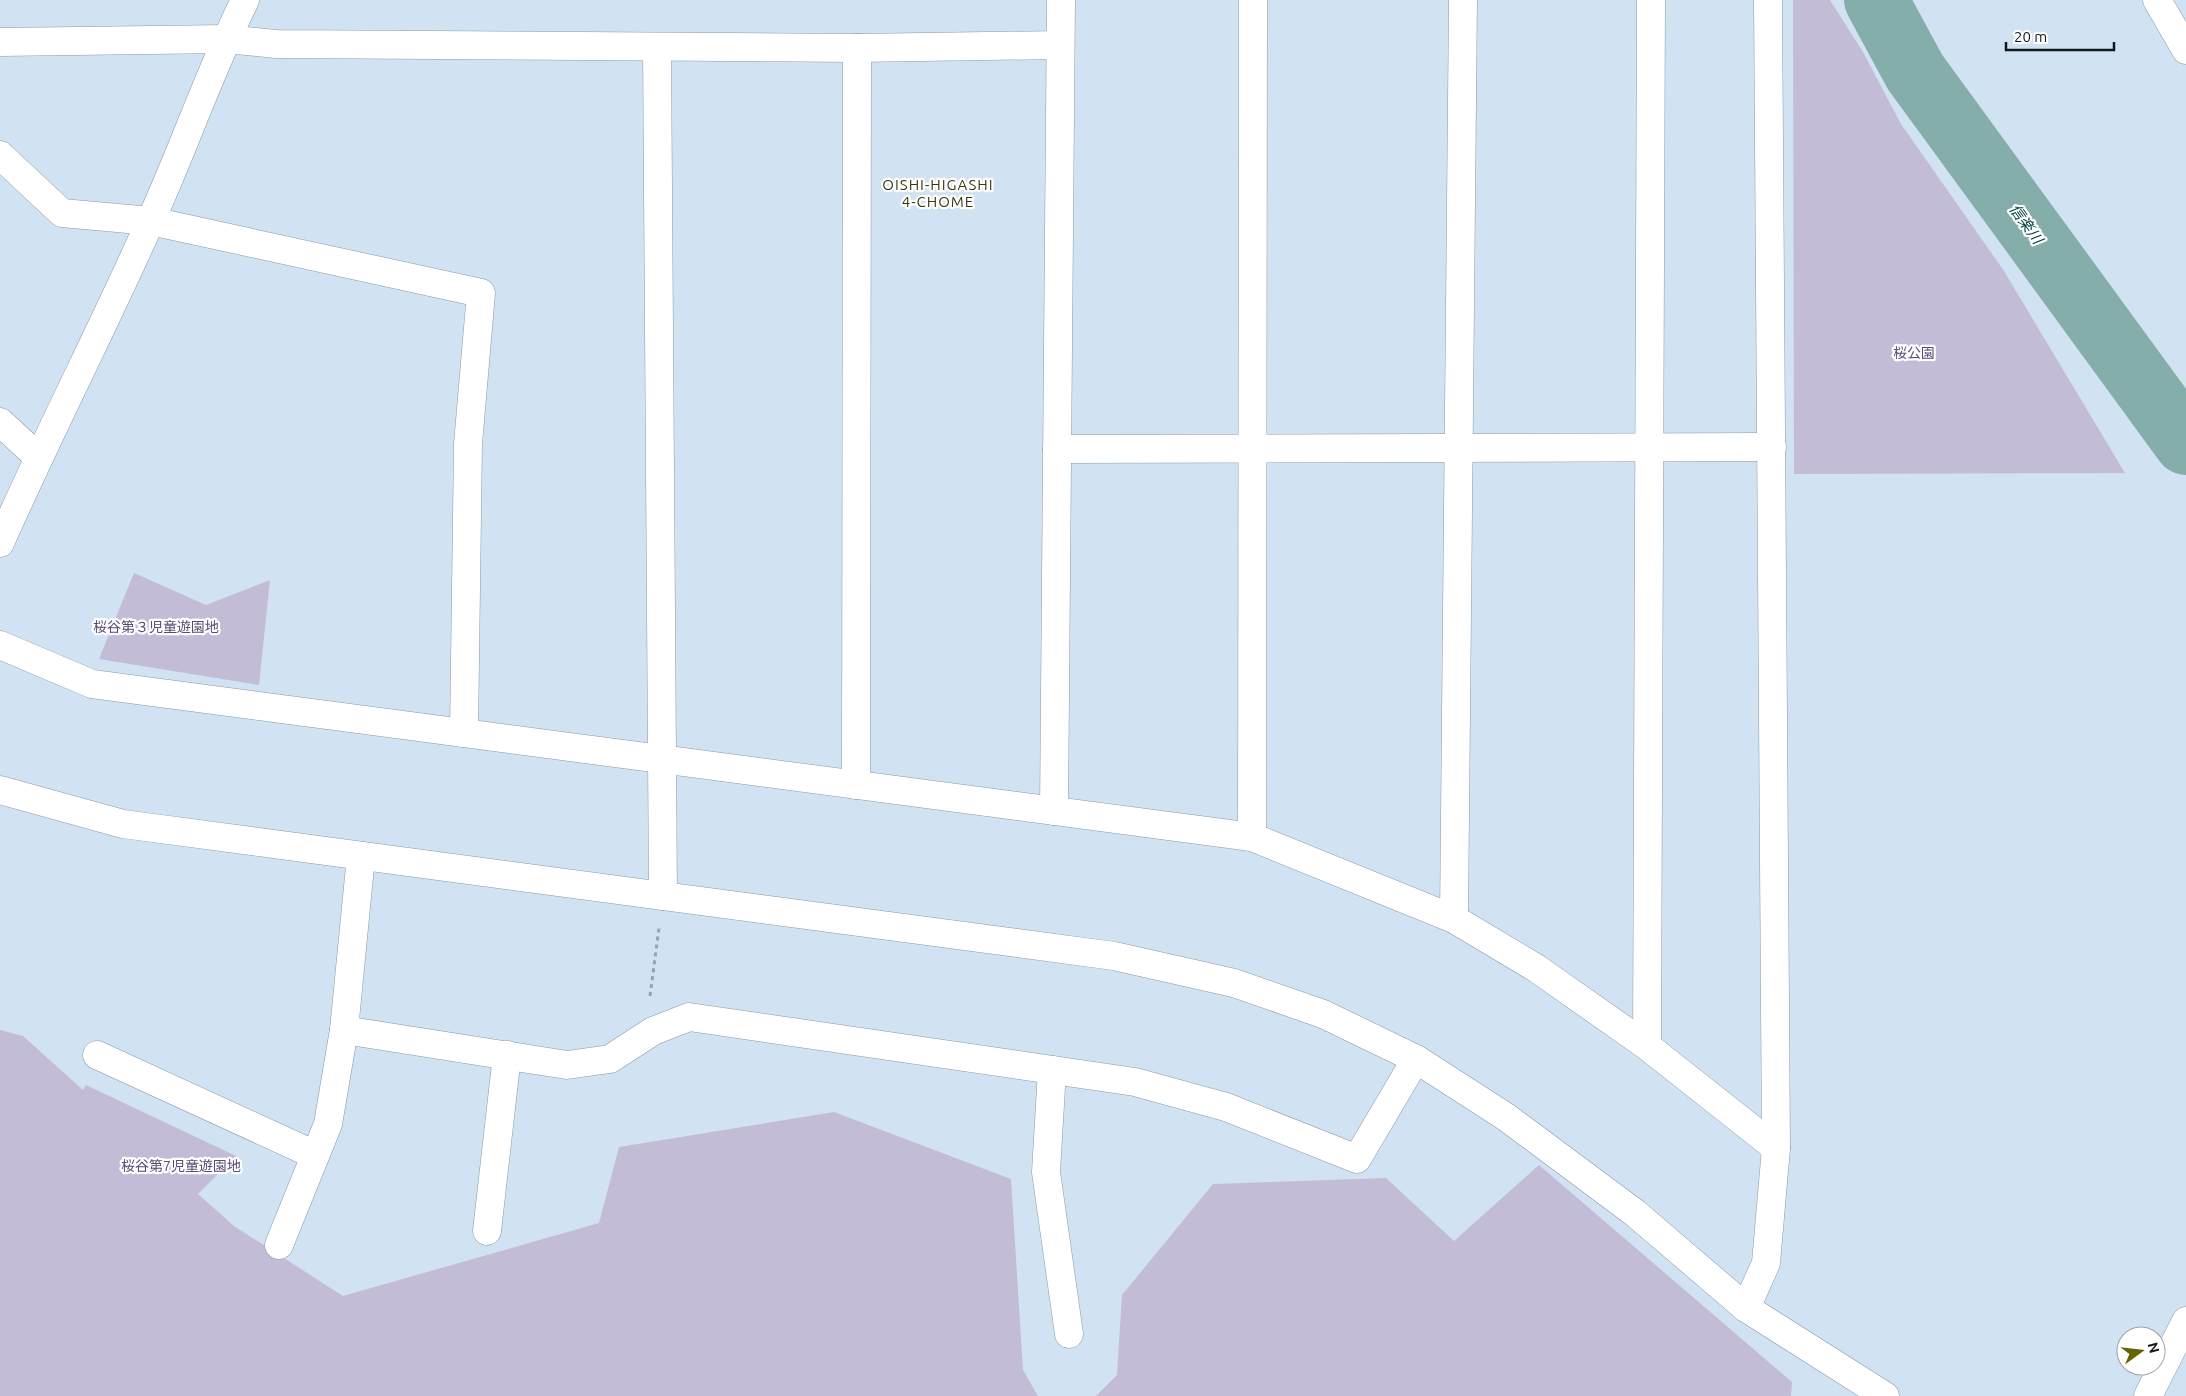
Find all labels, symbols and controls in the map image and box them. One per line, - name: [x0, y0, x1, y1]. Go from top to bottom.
- scale bar: [2006, 20, 2114, 52]
- text: 20 m: [2014, 28, 2047, 45]
- district label: OISHI-HIGASHI 4-CHOME: [882, 176, 994, 210]
- water label: 信楽川: [2006, 201, 2048, 249]
- park label: 桜公園: [1893, 345, 1935, 361]
- park label: 桜谷第３児童遊園地: [93, 619, 219, 635]
- park label: 桜谷第7児童遊園地: [121, 1158, 241, 1174]
- north arrow: [2116, 1326, 2166, 1376]
- text: N: [2144, 1341, 2163, 1355]

